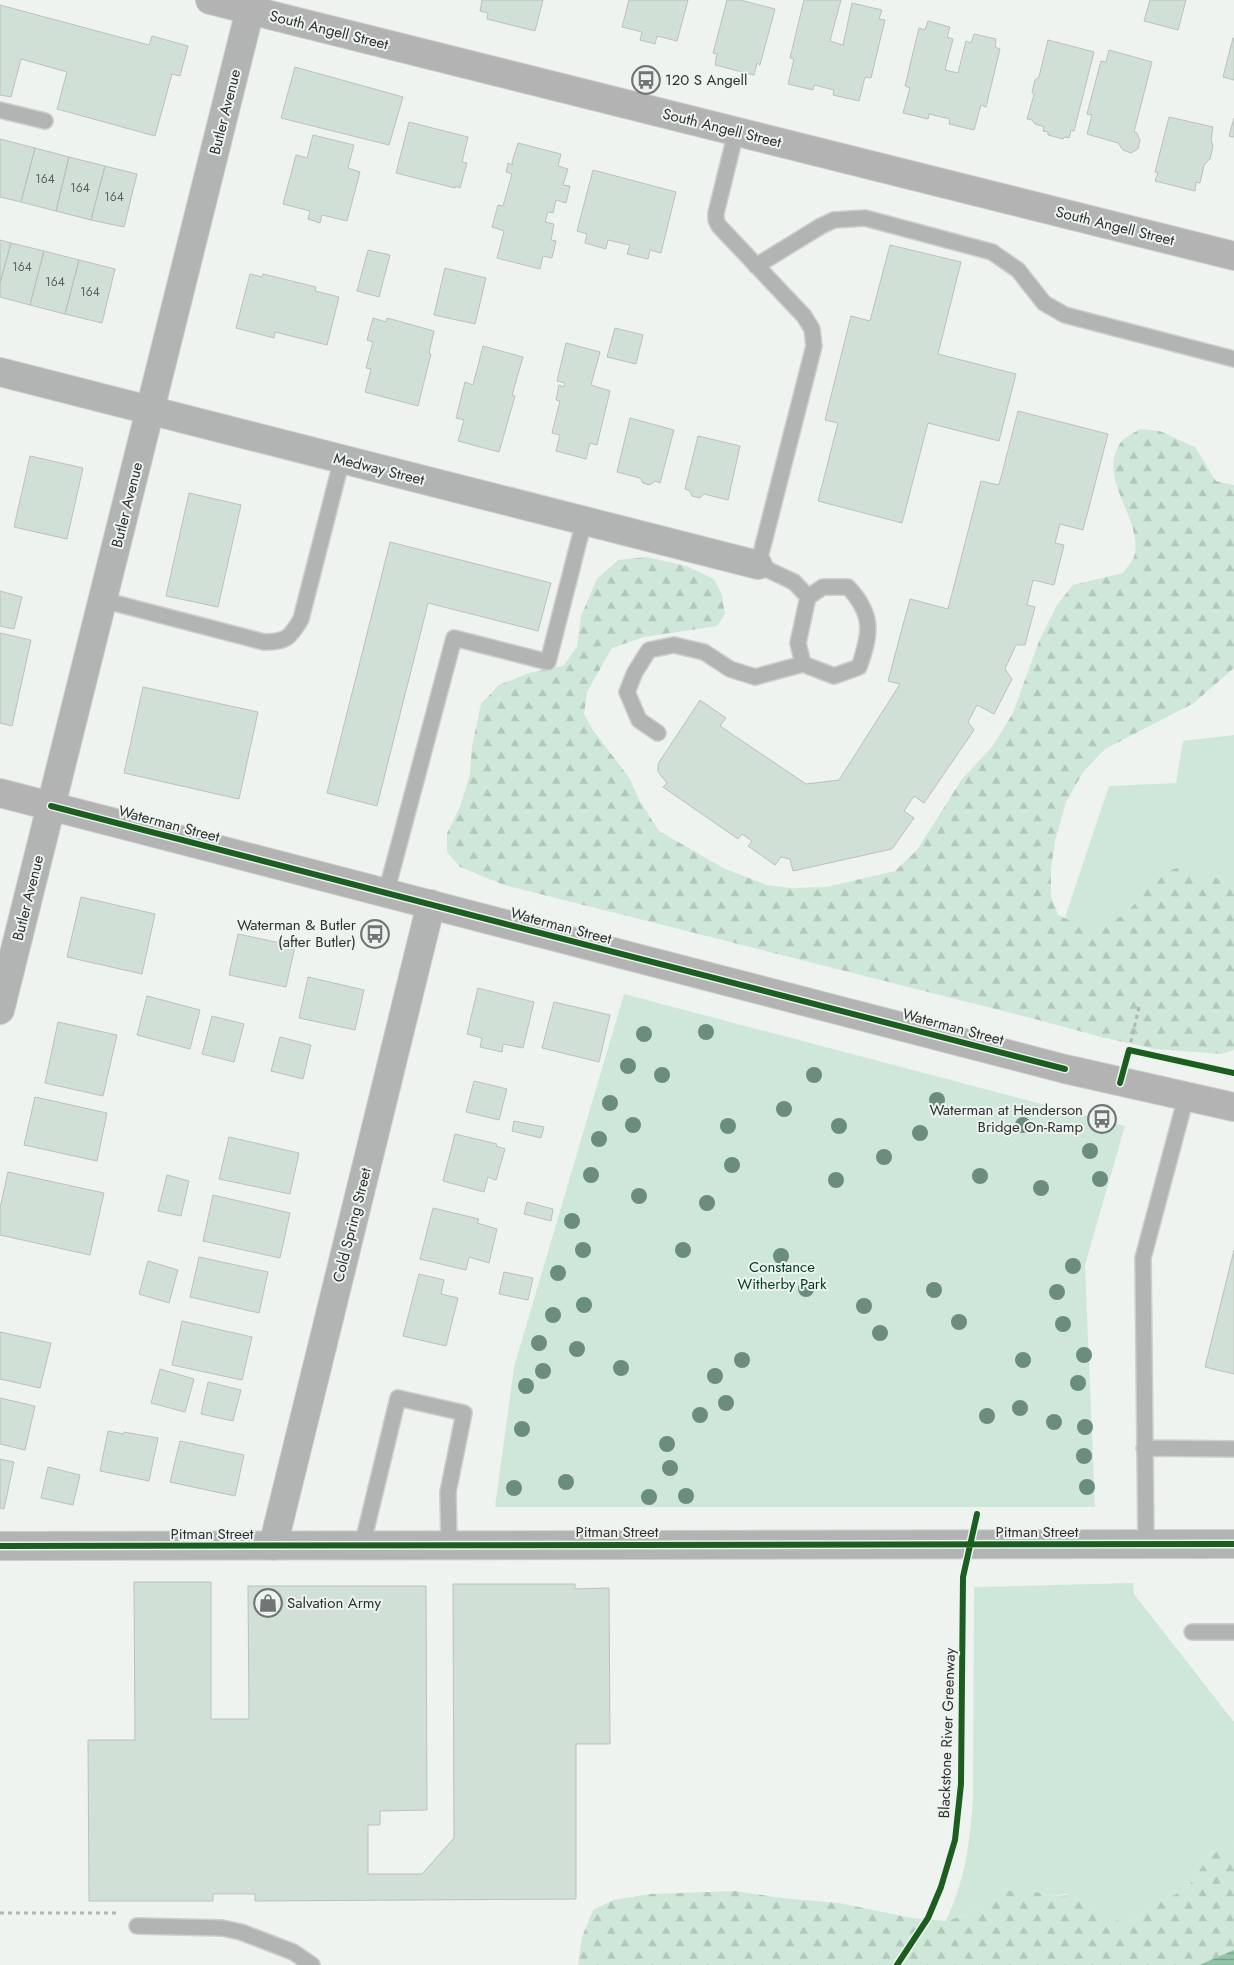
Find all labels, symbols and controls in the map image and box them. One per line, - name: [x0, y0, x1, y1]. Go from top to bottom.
- street label: South Angell Street: [267, 5, 391, 55]
- bus stop icon: 120 S Angell: [631, 65, 661, 95]
- street label: Butler Avenue: [204, 67, 246, 157]
- place label: 120 S Angell: [665, 69, 747, 91]
- street label: South Angell Street: [660, 103, 784, 153]
- house number: 164: [35, 170, 55, 188]
- house number: 164: [70, 179, 90, 197]
- house number: 164: [104, 188, 124, 206]
- street label: South Angell Street: [1053, 201, 1177, 251]
- house number: 164: [12, 258, 32, 276]
- house number: 164: [45, 273, 65, 291]
- house number: 164: [80, 283, 100, 301]
- street label: Medway Street: [331, 447, 427, 491]
- street label: Butler Avenue: [106, 460, 148, 550]
- street label: Waterman Street: [116, 800, 223, 848]
- street label: Butler Avenue: [7, 853, 49, 943]
- street label: Waterman Street: [508, 902, 615, 950]
- place label: Waterman & Butler (after Butler): [237, 914, 357, 953]
- bus stop icon: Waterman & Butler (after Butler): [360, 919, 390, 949]
- street label: Waterman Street: [900, 1003, 1007, 1051]
- place label: Waterman at Henderson Bridge On-Ramp: [930, 1099, 1083, 1138]
- bus stop icon: Waterman at Henderson Bridge On-Ramp: [1087, 1104, 1117, 1134]
- street label: Cold Spring Street: [327, 1165, 377, 1285]
- park label: Constance Witherby Park: [737, 1256, 827, 1295]
- street label: Pitman Street: [576, 1521, 659, 1543]
- street label: Pitman Street: [996, 1521, 1079, 1543]
- street label: Pitman Street: [171, 1523, 254, 1545]
- shop icon: Salvation Army: [253, 1588, 283, 1618]
- place label: Salvation Army: [287, 1592, 381, 1614]
- street label: Blackstone River Greenway: [933, 1647, 961, 1819]

